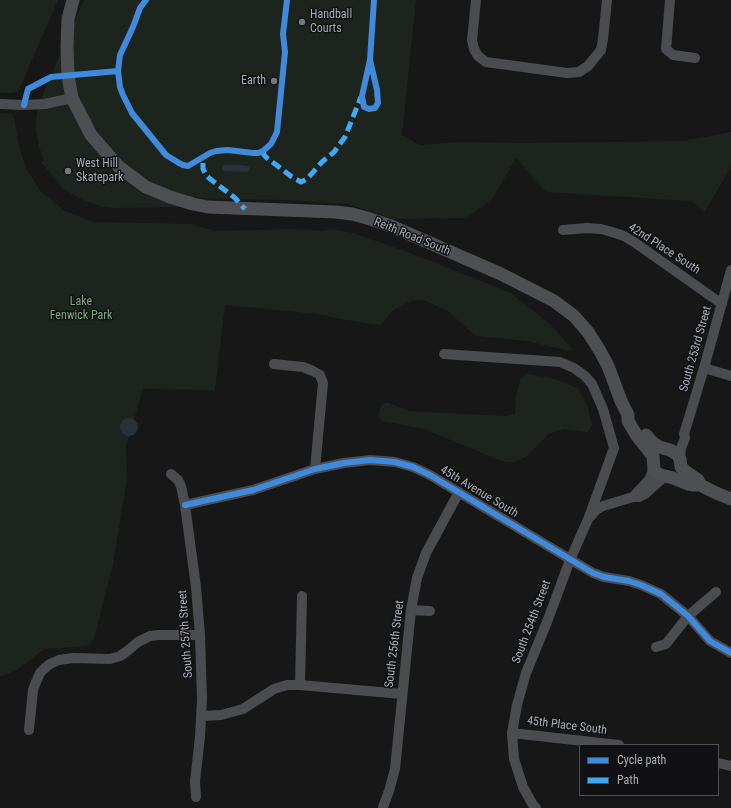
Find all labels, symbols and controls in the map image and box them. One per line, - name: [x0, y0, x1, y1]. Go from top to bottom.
- place label: Handball Courts: [310, 8, 352, 36]
- marker: Handball Courts: [297, 17, 307, 27]
- place label: Earth: [241, 74, 266, 88]
- marker: Earth: [269, 76, 279, 86]
- place label: West Hill Skatepark: [76, 157, 123, 185]
- marker: West Hill Skatepark: [63, 166, 73, 176]
- street label: Reith Road South: [372, 215, 452, 259]
- street label: 42nd Place South: [625, 220, 703, 278]
- park label: Lake Fenwick Park: [50, 295, 112, 323]
- street label: South 253rd Street: [677, 305, 715, 393]
- street label: 45th Avenue South: [437, 463, 521, 521]
- street label: South 254th Street: [509, 578, 555, 666]
- street label: South 257th Street: [176, 590, 196, 678]
- street label: South 256th Street: [382, 599, 408, 689]
- street label: 45th Place South: [526, 714, 608, 738]
- legend: [579, 744, 719, 796]
- text: Cycle path: [617, 753, 666, 767]
- text: Path: [617, 773, 639, 787]

